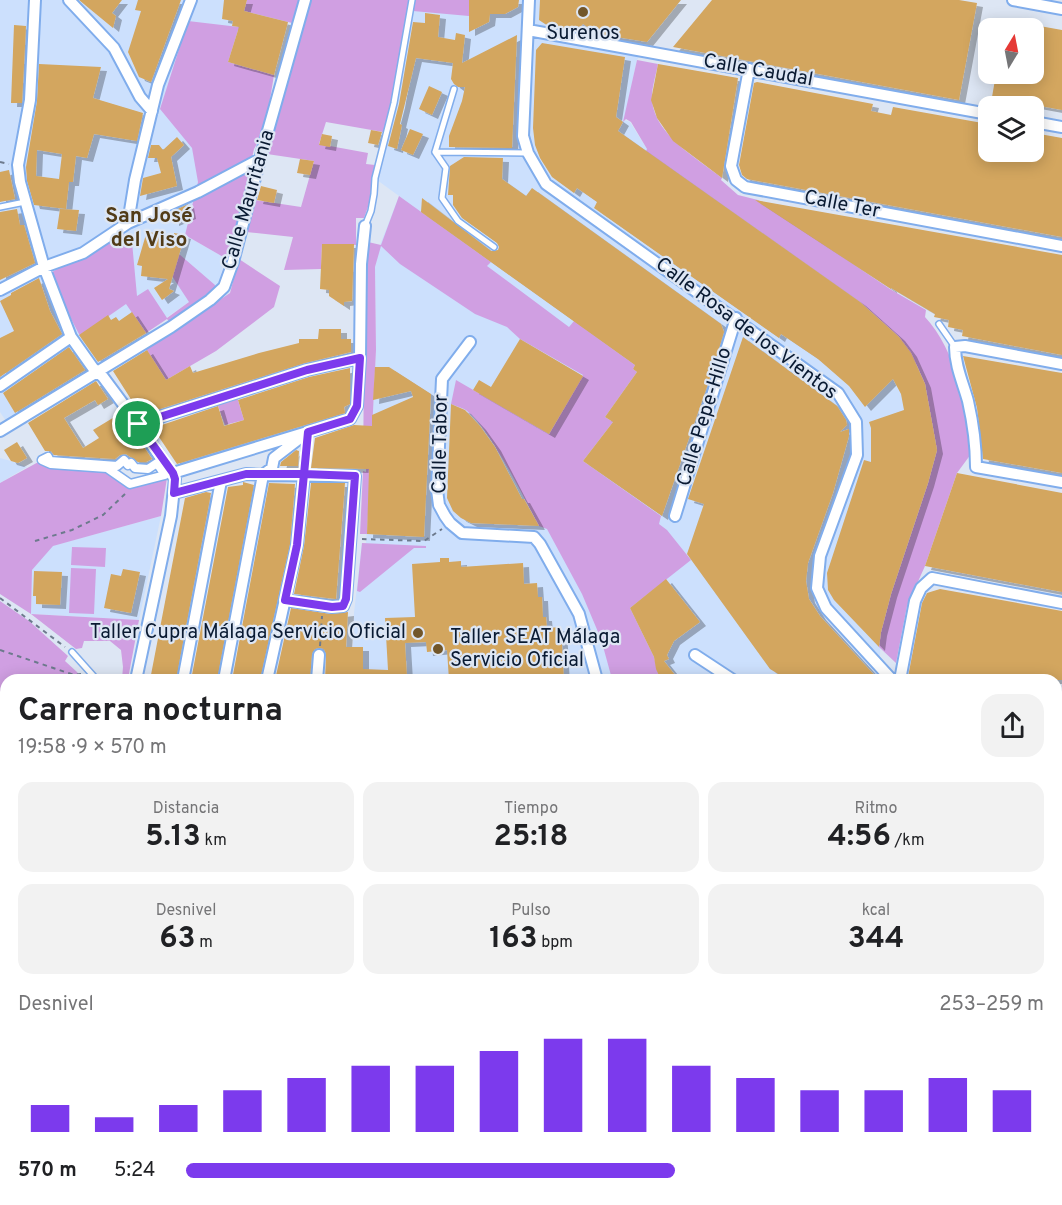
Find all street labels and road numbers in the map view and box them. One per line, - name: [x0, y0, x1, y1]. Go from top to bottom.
- street label: Calle Caudal: [701, 49, 815, 93]
- street label: Calle Mauritania: [217, 127, 281, 273]
- street label: Calle Ter: [802, 185, 883, 225]
- street label: Calle Rosa de los Vientos: [650, 252, 842, 406]
- street label: Calle Pepe-Hillo: [672, 344, 738, 490]
- street label: Calle Tabor: [427, 394, 455, 494]

